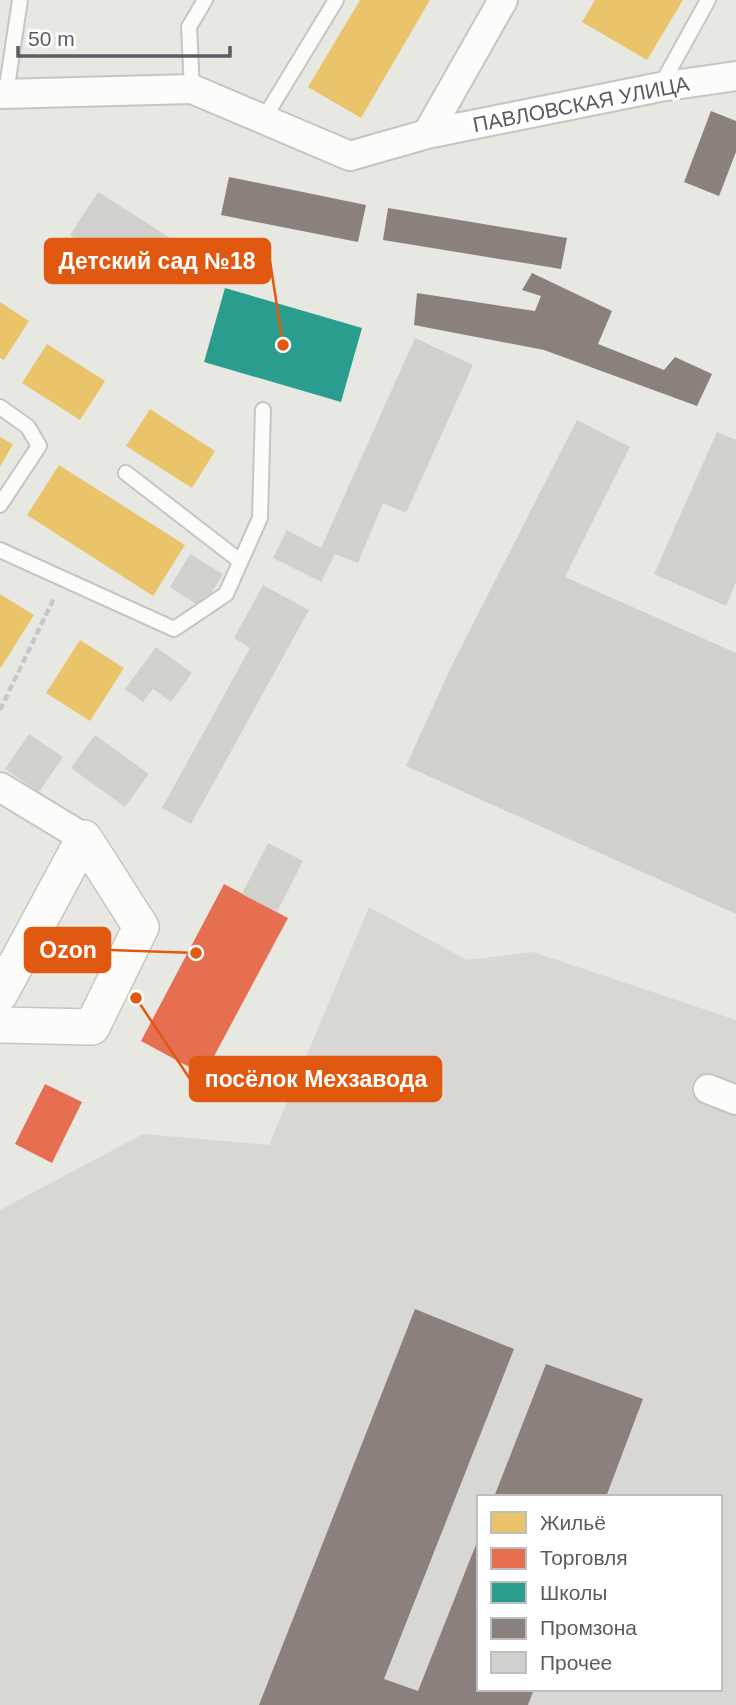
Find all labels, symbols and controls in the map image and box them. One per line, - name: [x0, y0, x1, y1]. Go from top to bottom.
- scale bar: [18, 14, 229, 58]
- text: 50 m: [28, 27, 75, 50]
- street label: ПАВЛОВСКАЯ УЛИЦА: [471, 72, 691, 136]
- callout: Детский сад №18: [45, 239, 270, 283]
- text: Детский сад №18: [58, 248, 256, 274]
- callout: Ozon: [25, 928, 110, 972]
- text: Ozon: [39, 937, 97, 963]
- callout: посёлок Мехзавода: [190, 1057, 441, 1101]
- text: посёлок Мехзавода: [205, 1066, 427, 1092]
- legend: [477, 1495, 722, 1691]
- text: Жильё: [540, 1511, 606, 1534]
- text: Торговля: [540, 1546, 628, 1569]
- text: Школы: [540, 1581, 607, 1604]
- text: Промзона: [540, 1616, 637, 1639]
- text: Прочее: [540, 1651, 612, 1674]

